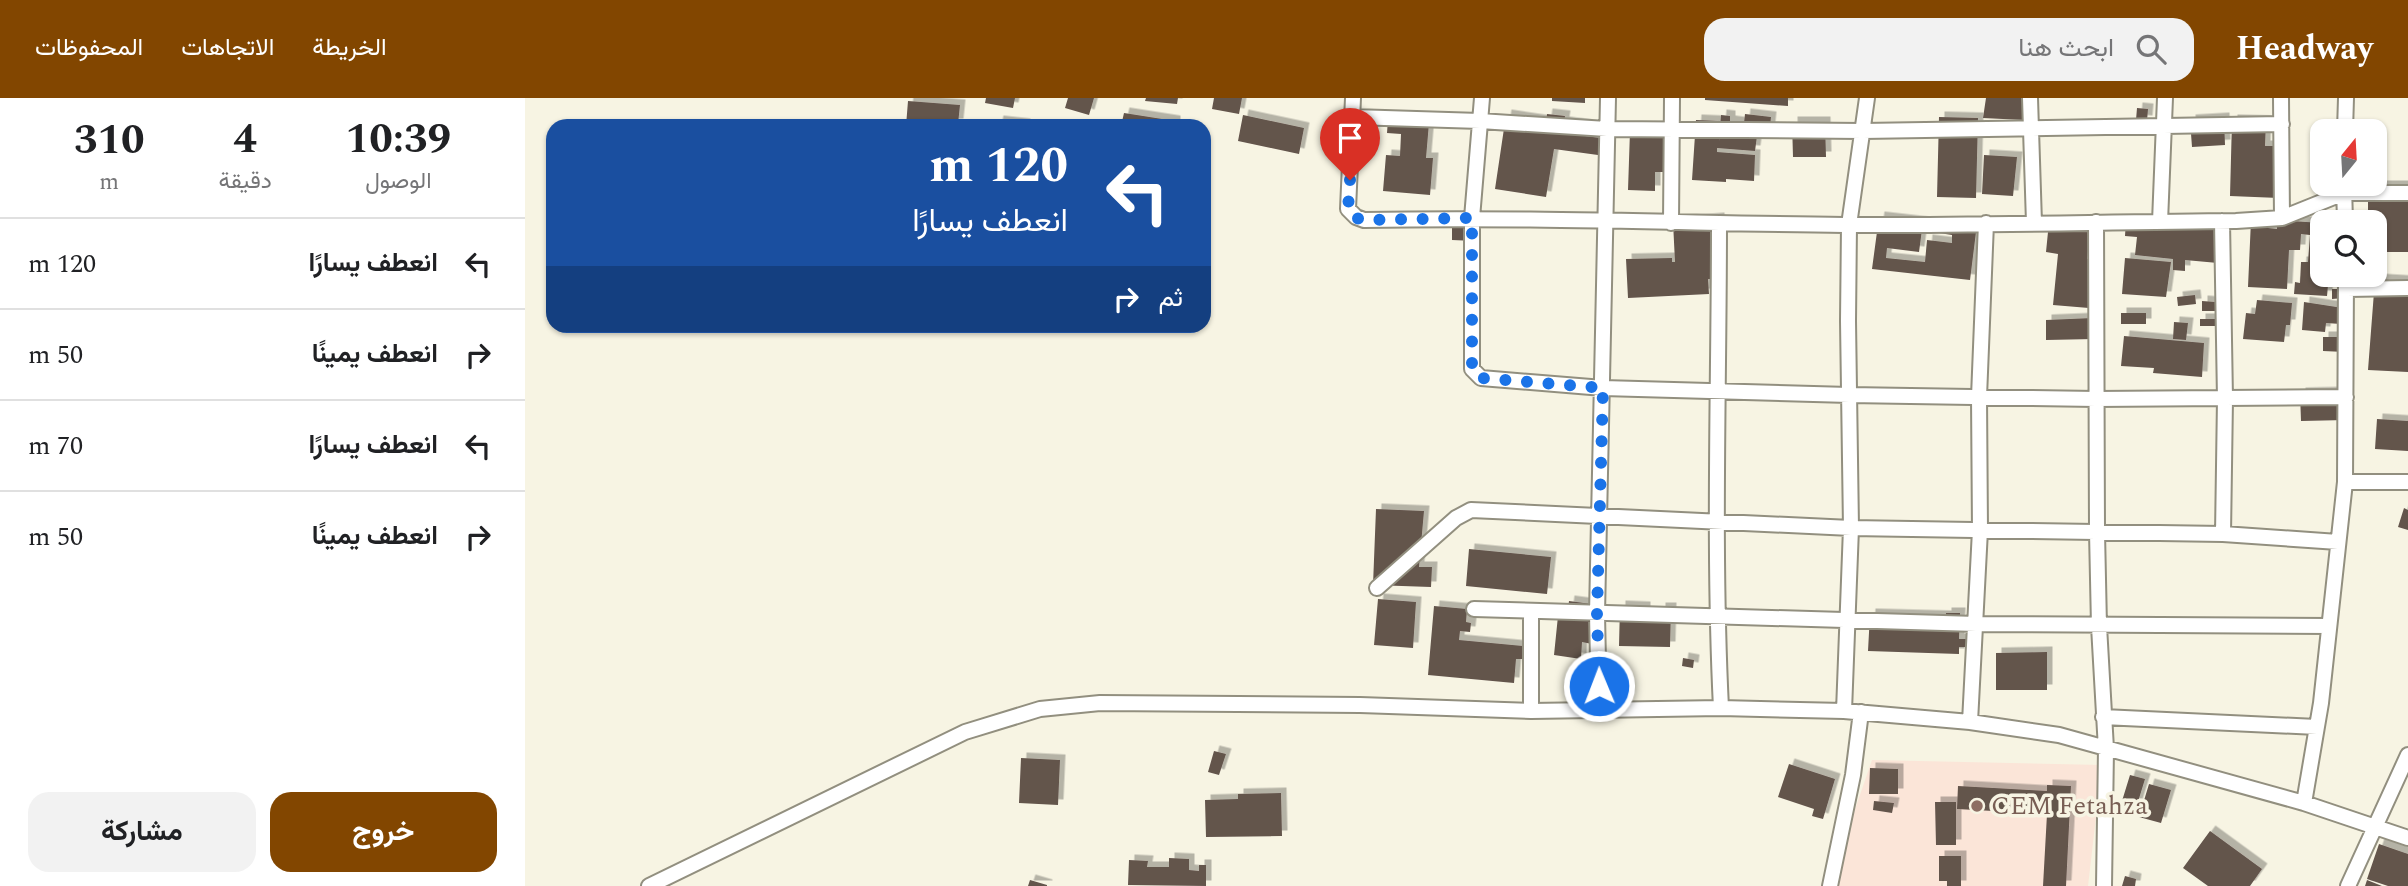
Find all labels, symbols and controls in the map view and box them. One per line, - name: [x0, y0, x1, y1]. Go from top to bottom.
- search box: [1704, 18, 2194, 81]
- text: Headway: [2236, 24, 2373, 74]
- text: ابحث هنا: [2018, 28, 2114, 68]
- text: المحفوظات: [35, 30, 143, 66]
- text: الاتجاهات: [181, 30, 274, 66]
- text: الخريطة: [312, 30, 387, 66]
- icon: search: [2132, 30, 2170, 68]
- text: 4: [233, 108, 257, 171]
- text: 10:39: [346, 108, 451, 171]
- pin: [1320, 108, 1380, 180]
- text: 310: [74, 109, 145, 172]
- icon: arrive: [1331, 119, 1369, 157]
- north arrow: [2310, 119, 2387, 196]
- map controls: [2310, 119, 2387, 287]
- text: 120 m: [929, 129, 1068, 204]
- icon: left: [1092, 147, 1183, 238]
- text: دقيقة: [218, 164, 272, 199]
- text: الوصول: [365, 164, 432, 199]
- text: m: [99, 165, 119, 200]
- text: انعطف يسارًا: [912, 197, 1068, 246]
- button: search: [2310, 210, 2387, 287]
- text: انعطف يسارًا: [308, 243, 438, 283]
- text: 120 m: [28, 244, 96, 284]
- icon: left: [459, 245, 497, 283]
- text: ثم: [1159, 278, 1183, 318]
- icon: right: [1107, 280, 1145, 318]
- text: انعطف يمينًا: [312, 334, 438, 374]
- text: 50 m: [28, 335, 83, 375]
- icon: right: [459, 336, 497, 374]
- text: انعطف يسارًا: [308, 425, 438, 465]
- text: 70 m: [28, 426, 83, 466]
- icon: left: [459, 427, 497, 465]
- text: انعطف يمينًا: [312, 516, 438, 556]
- text: 50 m: [28, 517, 83, 557]
- icon: right: [459, 518, 497, 556]
- position arrow: [1562, 649, 1636, 723]
- place label: CEM Fetahza: [1991, 786, 2148, 826]
- button: مشاركة: [28, 792, 256, 872]
- button: خروج: [270, 792, 497, 872]
- marker: CEM Fetahza: [1969, 798, 1985, 814]

